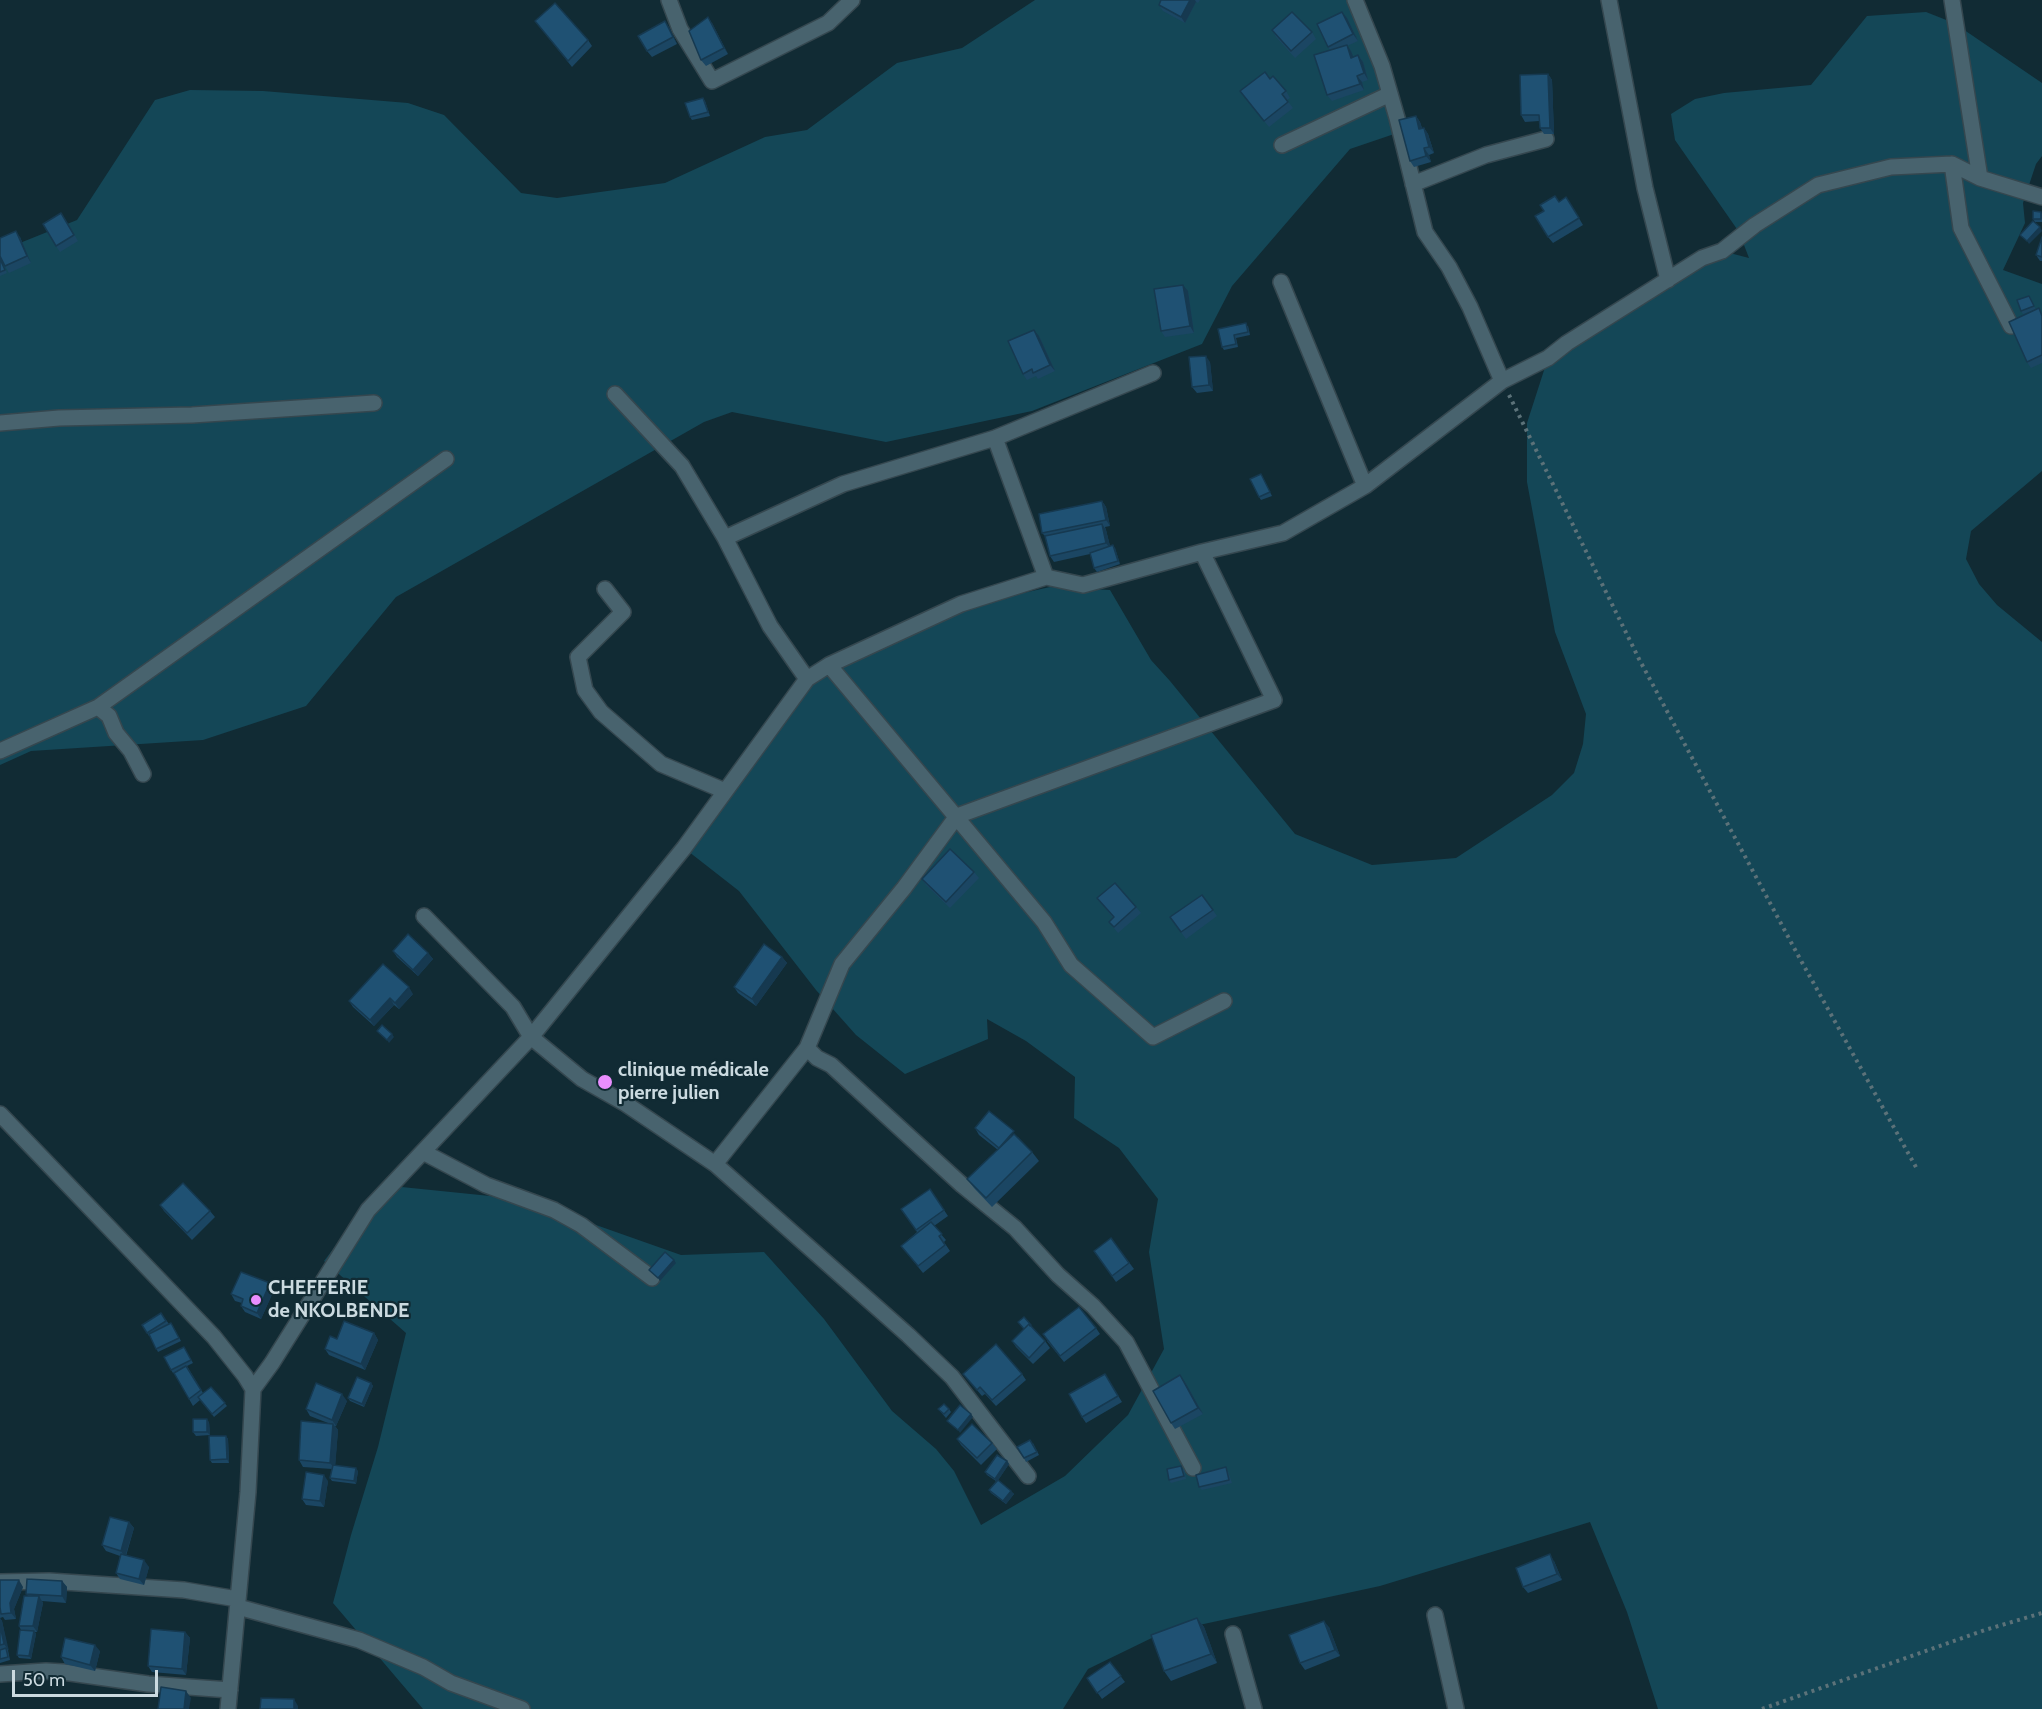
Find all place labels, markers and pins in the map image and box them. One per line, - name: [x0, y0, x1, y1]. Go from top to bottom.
- place label: clinique médicale pierre julien: [618, 1058, 769, 1105]
- marker: clinique médicale pierre julien: [596, 1073, 614, 1091]
- place label: CHEFFERIE de NKOLBENDE: [268, 1276, 409, 1323]
- marker: CHEFFERIE de NKOLBENDE: [249, 1293, 263, 1307]

